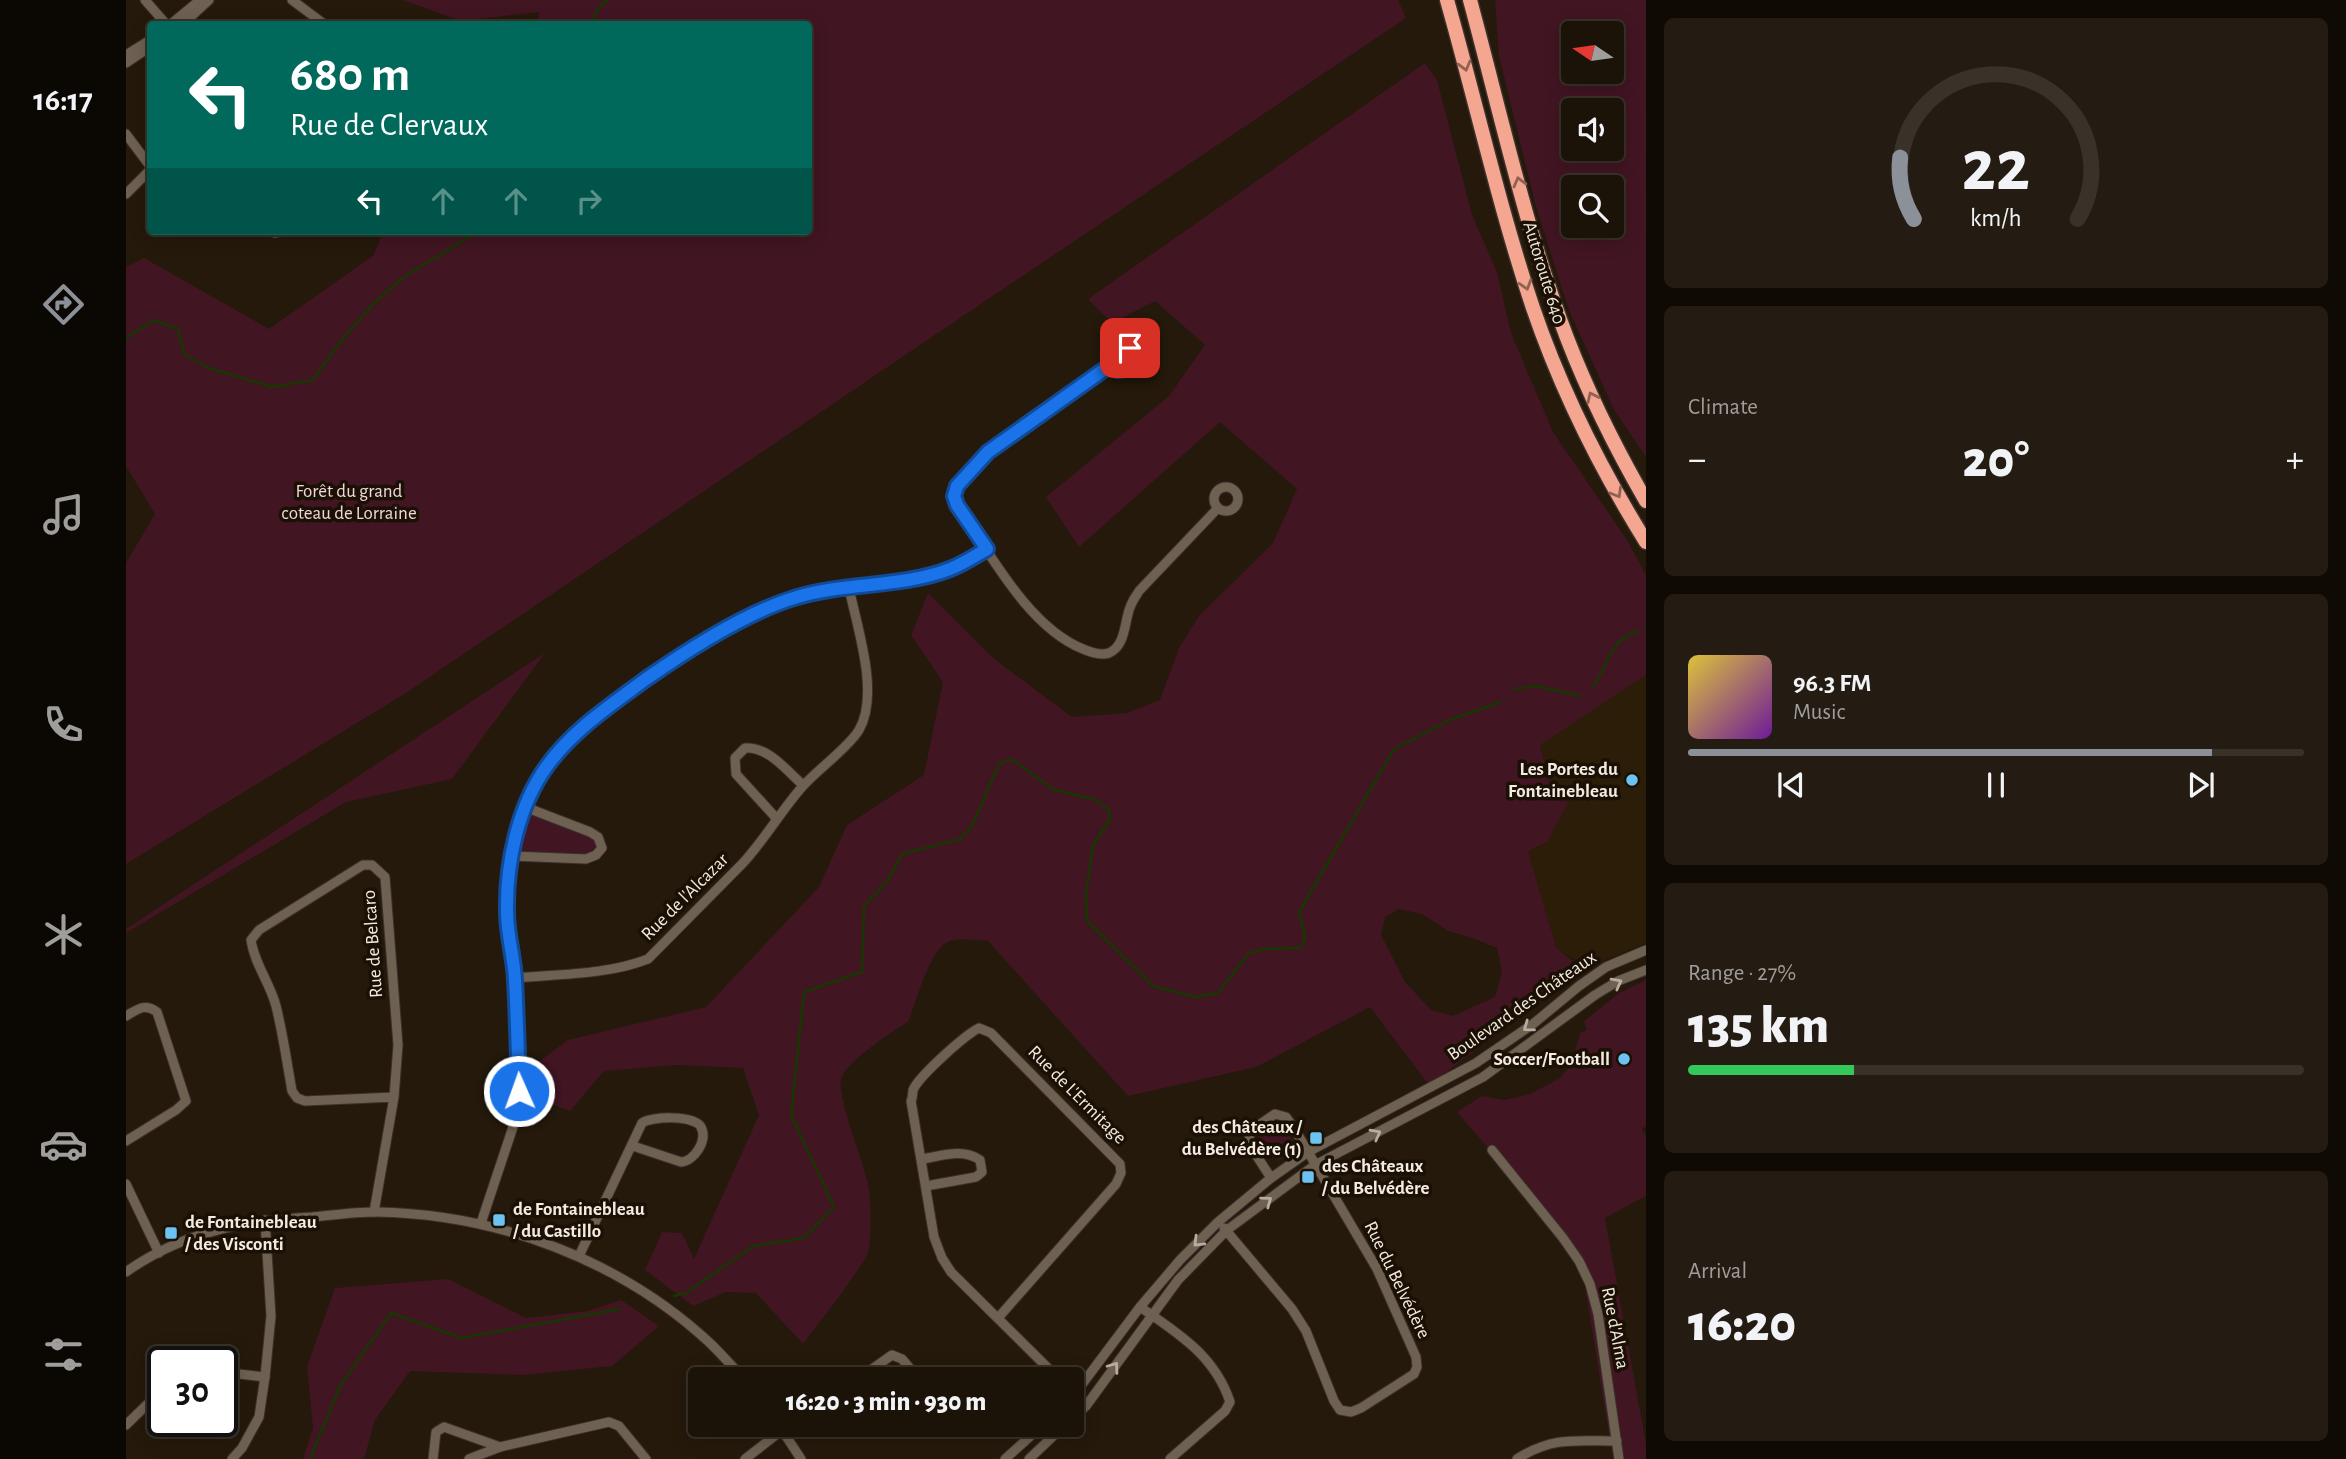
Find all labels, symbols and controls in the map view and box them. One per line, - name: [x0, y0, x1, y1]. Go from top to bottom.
- north arrow: [1561, 21, 1624, 84]
- map controls: [1561, 21, 1624, 238]
- icon: left: [175, 49, 266, 140]
- text: 680 m: [290, 51, 410, 100]
- one-way arrow: [1457, 60, 1472, 72]
- text: 16:17: [33, 84, 93, 116]
- button: sound: [1561, 98, 1624, 161]
- text: Rue de Clervaux: [290, 109, 488, 141]
- text: 22: [1962, 131, 2030, 204]
- button: search: [1561, 175, 1624, 238]
- one-way arrow: [1513, 176, 1527, 188]
- icon: left: [351, 182, 389, 220]
- icon: ahead: [424, 182, 462, 220]
- icon: ahead: [497, 182, 535, 220]
- icon: right: [570, 182, 608, 220]
- text: km/h: [1970, 206, 2022, 231]
- street label: Autoroute 640: [1519, 219, 1569, 327]
- one-way arrow: [1518, 279, 1533, 291]
- icon: directions: [39, 280, 88, 329]
- pin: [1100, 318, 1160, 378]
- icon: arrive: [1111, 329, 1149, 367]
- one-way arrow: [1586, 392, 1600, 404]
- text: Climate: [1688, 396, 1758, 419]
- text: 20°: [1962, 434, 2030, 486]
- text: −: [1688, 441, 1706, 479]
- text: +: [2286, 441, 2304, 479]
- park label: Forêt du grand coteau de Lorraine: [281, 482, 417, 523]
- one-way arrow: [1609, 486, 1622, 499]
- icon: music: [39, 490, 88, 539]
- text: 96.3 FM: [1793, 670, 1872, 696]
- icon: phone: [39, 700, 88, 749]
- text: Music: [1793, 701, 1845, 724]
- place label: Les Portes du Fontainebleau: [1508, 760, 1618, 801]
- icon: previous: [1772, 766, 1810, 804]
- icon: pause: [1977, 766, 2015, 804]
- icon: next: [2182, 766, 2220, 804]
- marker: Les Portes du Fontainebleau: [1624, 772, 1640, 788]
- street label: Rue de l'Alcazar: [638, 850, 732, 944]
- street label: Rue de Belcaro: [360, 889, 386, 999]
- icon: climate: [39, 910, 88, 959]
- street label: Boulevard des Châteaux: [1444, 948, 1600, 1064]
- text: Range · 27%: [1688, 962, 1796, 985]
- one-way arrow: [1610, 978, 1622, 991]
- text: 135 km: [1688, 1000, 1829, 1052]
- one-way arrow: [1523, 1019, 1536, 1031]
- street label: Rue de L'Ermitage: [1024, 1042, 1130, 1148]
- place label: Soccer/Football: [1493, 1050, 1610, 1069]
- marker: Soccer/Football: [1616, 1051, 1632, 1067]
- position arrow: [482, 1054, 556, 1128]
- place label: des Châteaux / du Belvédère (1): [1182, 1118, 1303, 1159]
- icon: car: [39, 1120, 88, 1169]
- one-way arrow: [1368, 1128, 1381, 1142]
- marker: des Châteaux / du Belvédère (1): [1308, 1130, 1324, 1146]
- place label: des Châteaux / du Belvédère: [1321, 1157, 1430, 1198]
- marker: des Châteaux / du Belvédère: [1300, 1169, 1316, 1185]
- one-way arrow: [1259, 1196, 1272, 1209]
- place label: de Fontainebleau / du Castillo: [512, 1200, 645, 1241]
- marker: de Fontainebleau / du Castillo: [491, 1212, 507, 1228]
- place label: de Fontainebleau / des Visconti: [184, 1213, 317, 1254]
- street label: Rue du Belvédère: [1360, 1218, 1434, 1342]
- marker: de Fontainebleau / des Visconti: [163, 1225, 179, 1241]
- one-way arrow: [1194, 1234, 1207, 1247]
- text: Arrival: [1688, 1260, 1747, 1283]
- street label: Rue d'Alma: [1598, 1285, 1632, 1371]
- text: 16:20: [1688, 1298, 1796, 1350]
- icon: filters: [39, 1330, 88, 1379]
- speed limit sign: 30: [147, 1346, 238, 1437]
- one-way arrow: [1106, 1362, 1118, 1375]
- text: 16:20 · 3 min · 930 m: [786, 1389, 986, 1415]

